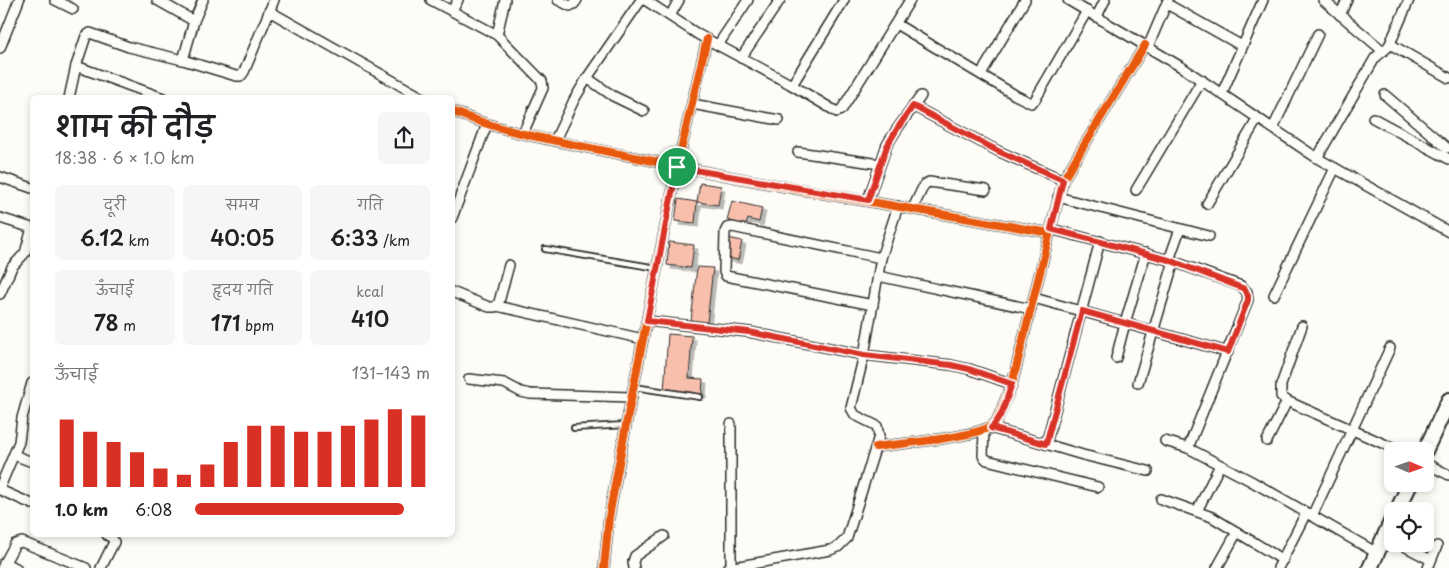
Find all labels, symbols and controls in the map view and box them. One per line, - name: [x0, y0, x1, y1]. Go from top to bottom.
- text: शाम की दौड़: [55, 104, 214, 147]
- button: share: [378, 112, 430, 164]
- text: 18:38 · 6 × 1.0 km: [55, 145, 195, 169]
- pin: [656, 146, 698, 188]
- icon: arrive: [663, 153, 691, 181]
- text: दूरी: [104, 194, 126, 215]
- text: समय: [226, 194, 259, 215]
- text: गति: [357, 194, 383, 215]
- text: 6.12: [80, 221, 124, 253]
- text: 40:05: [210, 221, 275, 253]
- text: 6:33: [330, 221, 379, 253]
- text: km: [124, 230, 150, 251]
- text: /km: [379, 230, 410, 251]
- text: ऊँचाई: [96, 279, 134, 300]
- text: हृदय गति: [212, 279, 273, 300]
- text: kcal: [356, 281, 384, 302]
- text: 410: [351, 302, 389, 334]
- text: 78: [94, 306, 119, 338]
- text: 171: [211, 306, 241, 338]
- text: m: [119, 315, 136, 336]
- text: bpm: [241, 315, 274, 336]
- text: 131–143 m: [352, 360, 430, 384]
- text: ऊँचाई: [55, 361, 98, 385]
- north arrow: [1384, 442, 1434, 492]
- map controls: [1384, 442, 1434, 552]
- text: 1.0 km: [55, 497, 108, 521]
- text: 6:08: [135, 497, 172, 521]
- button: locate: [1384, 502, 1434, 552]

